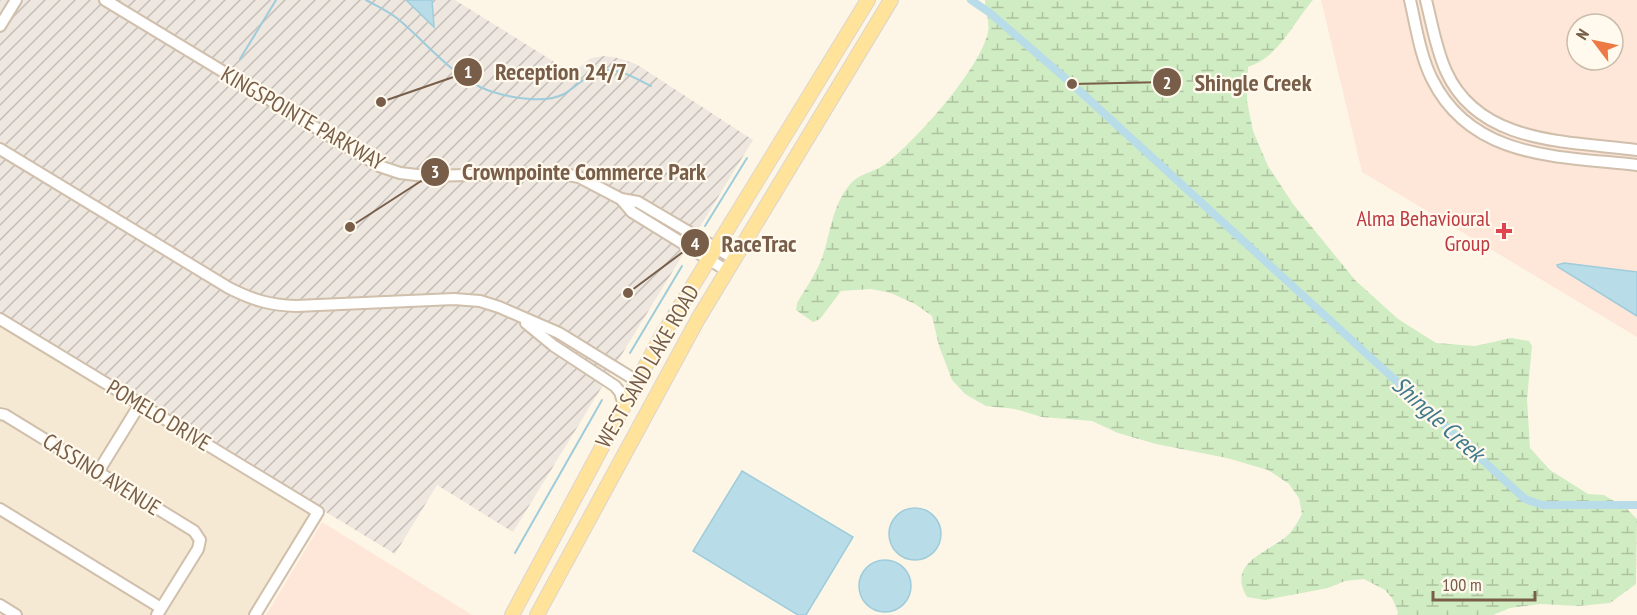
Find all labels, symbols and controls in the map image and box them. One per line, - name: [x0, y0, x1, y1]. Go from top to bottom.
- north arrow: [1565, 12, 1625, 72]
- text: N: [1572, 25, 1593, 43]
- callout: Reception 24/7: [453, 51, 639, 93]
- text: Reception 24/7: [495, 56, 627, 87]
- street label: KINGSPOINTE PARKWAY: [216, 60, 390, 176]
- text: 1: [464, 60, 472, 83]
- callout: Shingle Creek: [1152, 61, 1324, 103]
- text: Shingle Creek: [1194, 67, 1312, 98]
- text: 2: [1163, 71, 1171, 94]
- callout: Crownpointe Commerce Park: [420, 151, 718, 193]
- text: Crownpointe Commerce Park: [462, 156, 706, 187]
- text: 3: [431, 160, 439, 183]
- place label: Alma Behavioural Group: [1356, 204, 1491, 257]
- callout: RaceTrac: [680, 222, 809, 264]
- marker: Alma Behavioural Group: [1495, 222, 1513, 240]
- text: RaceTrac: [722, 228, 797, 259]
- text: 4: [691, 232, 700, 255]
- street label: WEST SAND LAKE ROAD: [589, 280, 705, 452]
- water label: Shingle Creek: [1386, 369, 1493, 470]
- street label: POMELO DRIVE: [102, 373, 216, 457]
- street label: CASSINO AVENUE: [38, 427, 166, 521]
- scale bar: [1433, 564, 1535, 602]
- text: 100 m: [1442, 573, 1482, 596]

